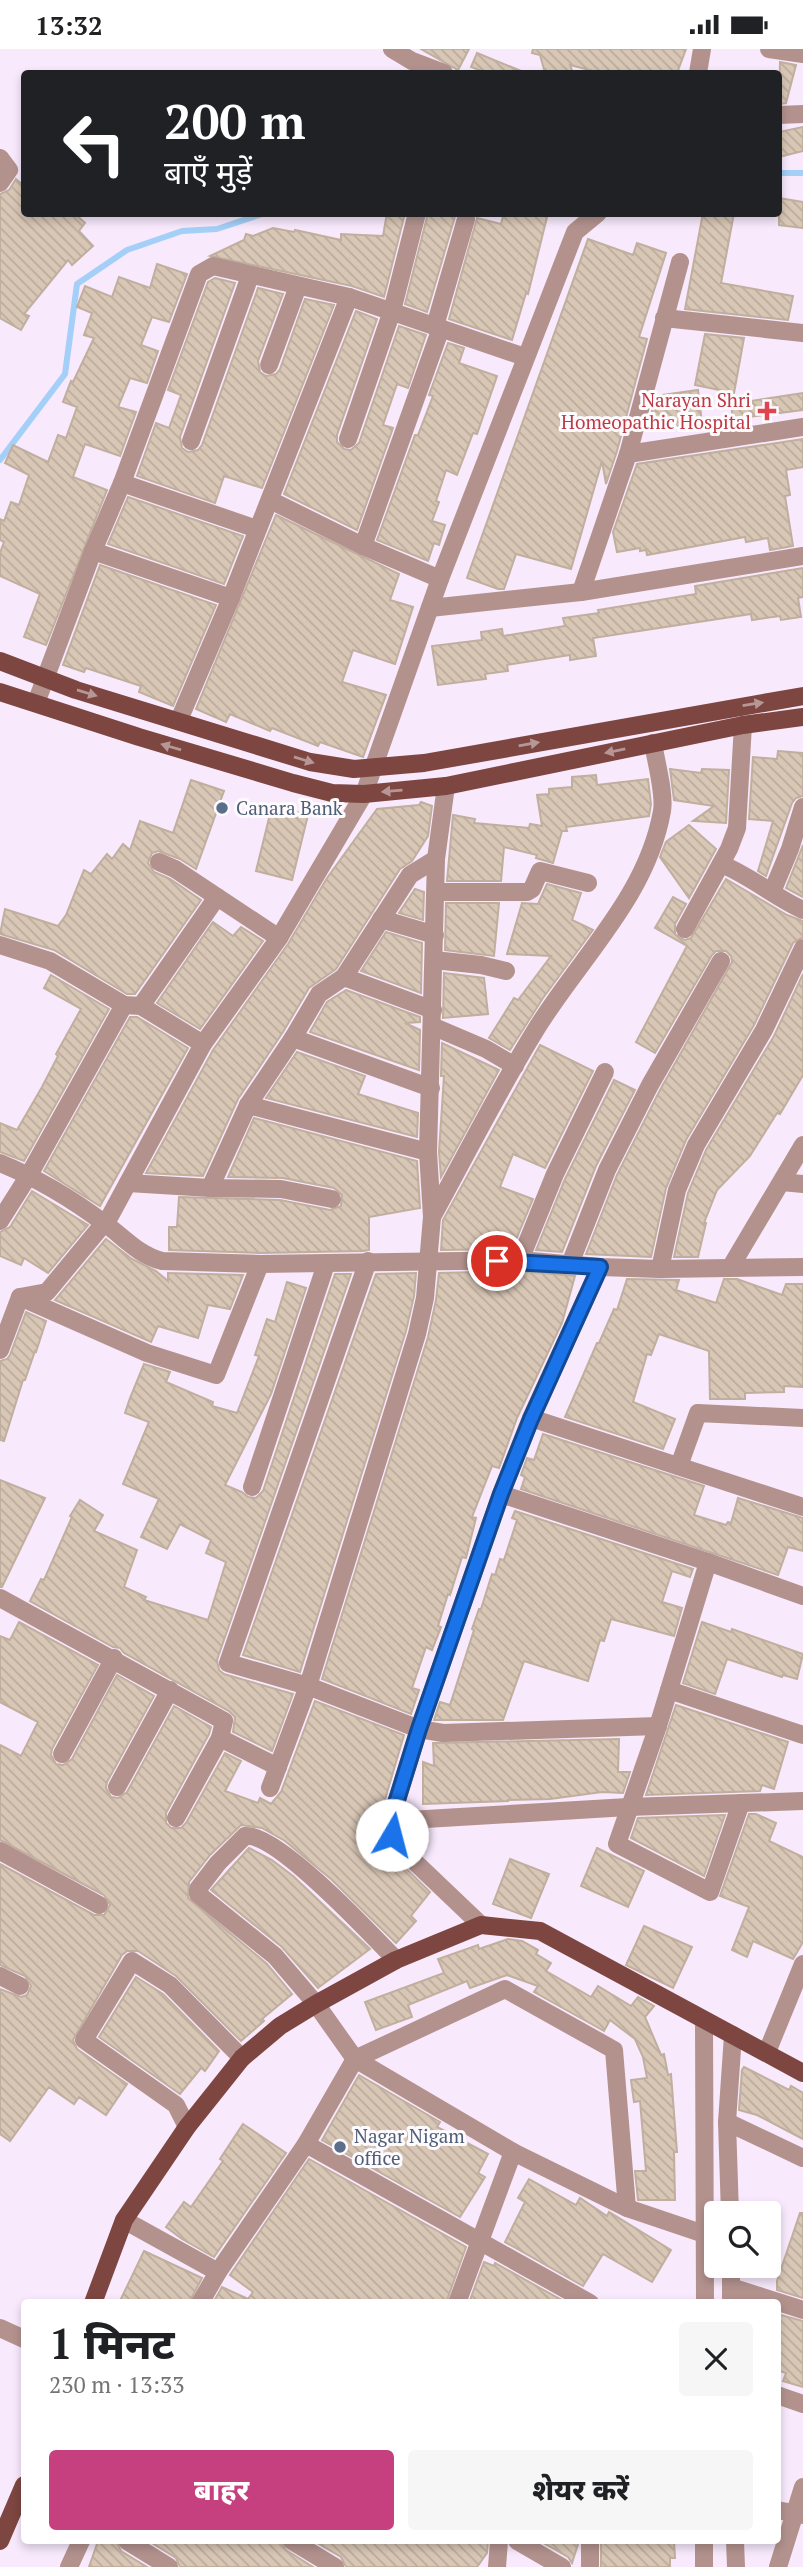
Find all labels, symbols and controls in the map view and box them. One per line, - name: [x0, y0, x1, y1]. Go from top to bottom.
- text: 13:32: [35, 8, 103, 42]
- text: 200 m: [164, 88, 306, 153]
- icon: left: [49, 98, 140, 189]
- text: बाएँ मुड़ें: [164, 151, 252, 193]
- place label: Narayan Shri Homeopathic Hospital: [561, 387, 751, 434]
- marker: Narayan Shri Homeopathic Hospital: [757, 401, 777, 421]
- one-way arrow: [77, 688, 98, 698]
- one-way arrow: [742, 698, 764, 709]
- one-way arrow: [518, 738, 540, 749]
- one-way arrow: [160, 741, 181, 751]
- one-way arrow: [604, 745, 626, 756]
- one-way arrow: [294, 756, 315, 766]
- one-way arrow: [380, 786, 402, 797]
- place label: Canara Bank: [236, 795, 343, 820]
- marker: Canara Bank: [214, 800, 230, 816]
- pin: [467, 1231, 527, 1291]
- icon: arrive: [478, 1242, 516, 1280]
- position arrow: [355, 1798, 429, 1872]
- place label: Nagar Nigam office: [354, 2123, 465, 2170]
- marker: Nagar Nigam office: [332, 2139, 348, 2155]
- map controls: [704, 2201, 781, 2278]
- button: search: [704, 2201, 781, 2278]
- text: 1 मिनट: [49, 2315, 175, 2371]
- button: close: [679, 2322, 753, 2396]
- text: 230 m · 13:33: [49, 2369, 184, 2400]
- button: बाहर: [49, 2450, 394, 2530]
- button: शेयर करें: [408, 2450, 753, 2530]

